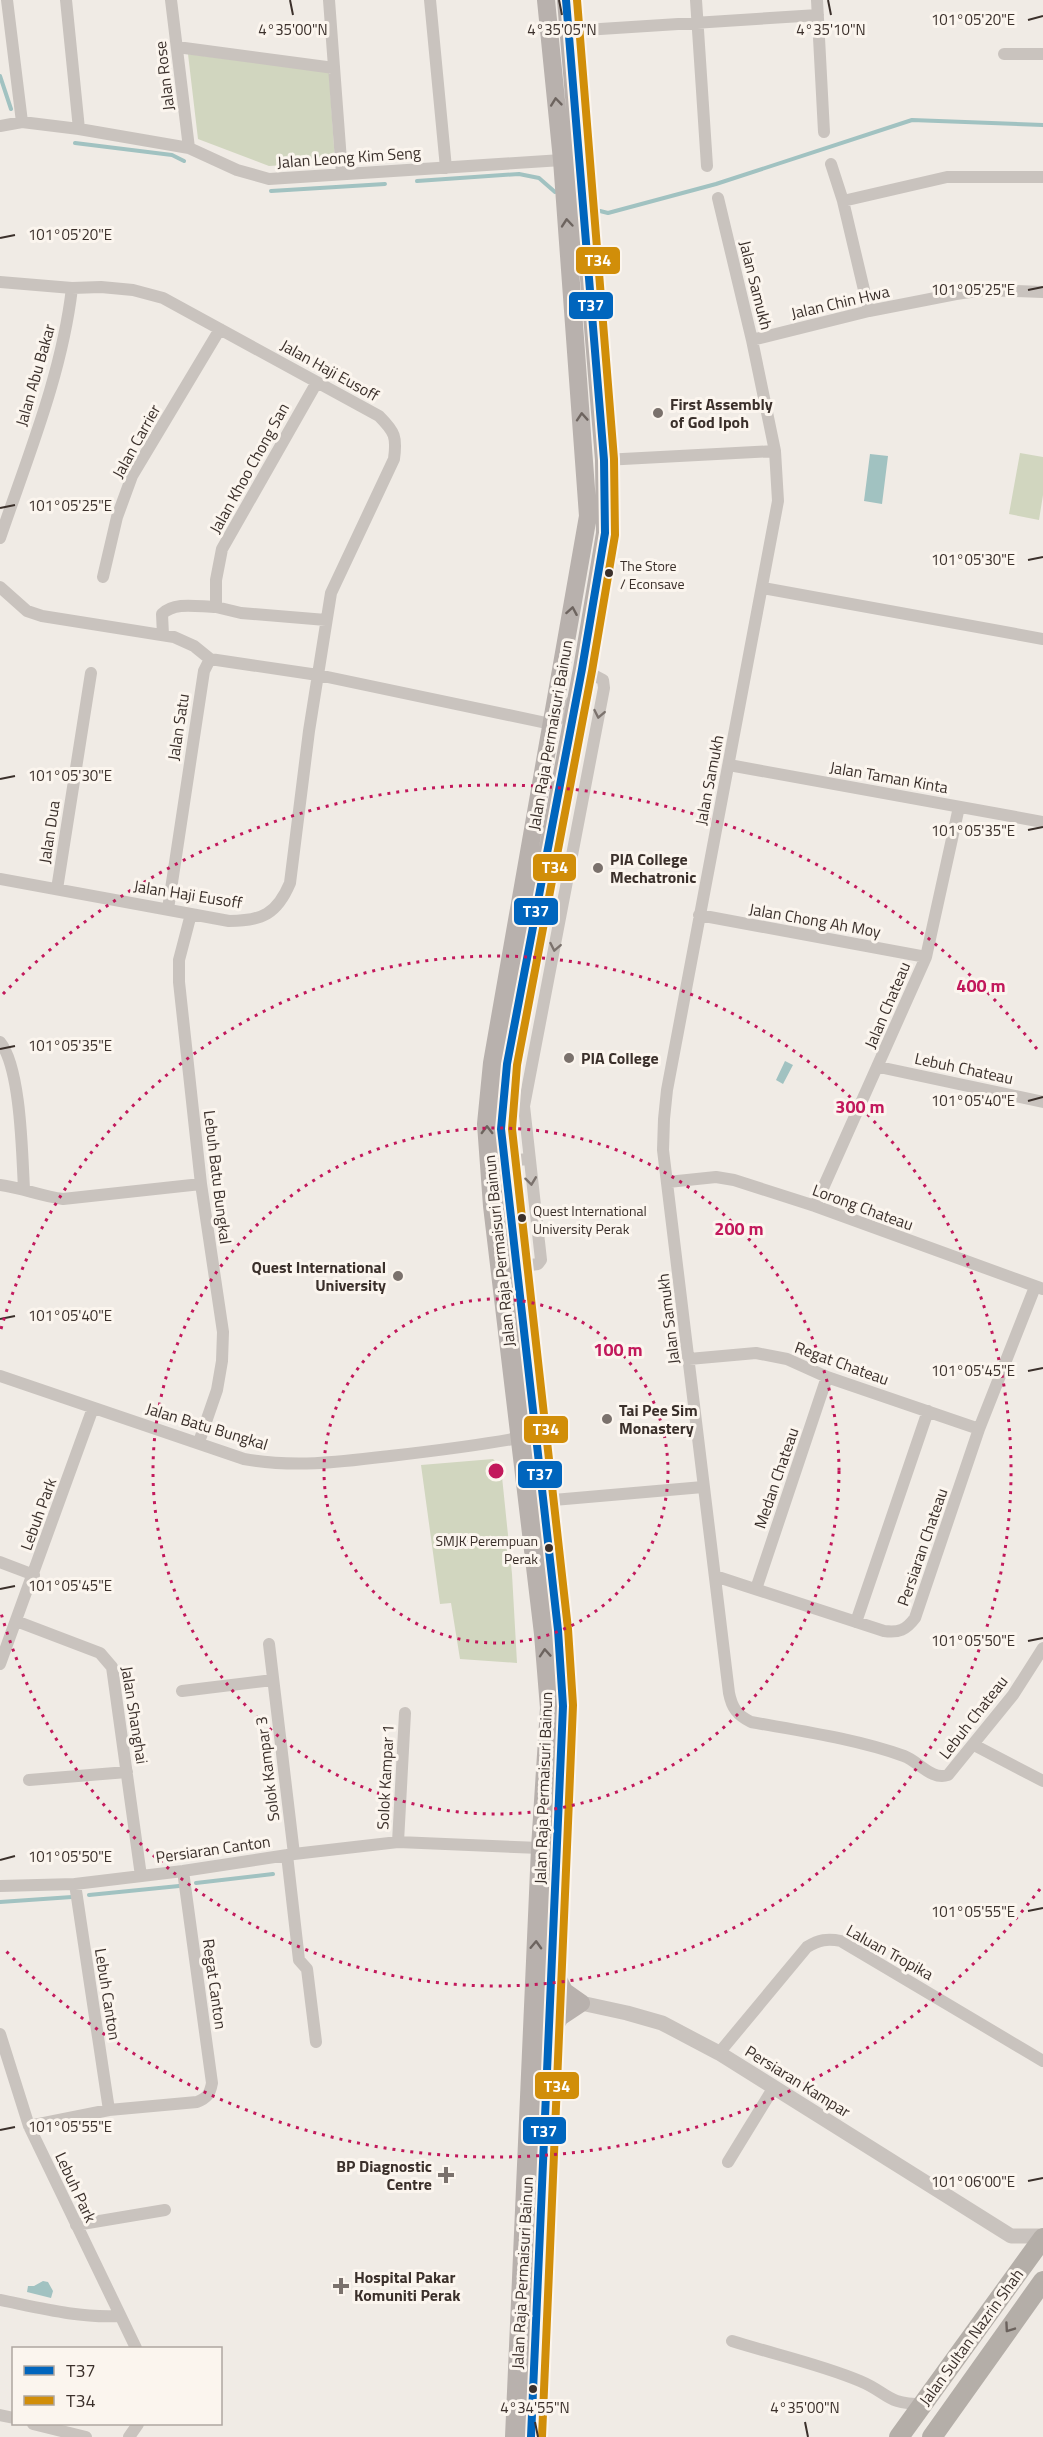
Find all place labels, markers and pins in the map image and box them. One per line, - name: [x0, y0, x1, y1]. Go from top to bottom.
- place label: First Assembly of God Ipoh: [670, 392, 773, 434]
- marker: First Assembly of God Ipoh: [651, 406, 665, 420]
- place label: The Store / Econsave: [620, 555, 685, 594]
- marker: The Store / Econsave: [603, 567, 615, 579]
- place label: PIA College Mechatronic: [610, 847, 696, 889]
- marker: PIA College Mechatronic: [591, 861, 605, 875]
- place label: PIA College: [581, 1046, 659, 1070]
- marker: PIA College: [562, 1051, 576, 1065]
- place label: Quest International University Perak: [533, 1200, 647, 1239]
- marker: Quest International University Perak: [516, 1212, 528, 1224]
- place label: Quest International University: [251, 1255, 386, 1297]
- marker: Quest International University: [391, 1269, 405, 1283]
- place label: Tai Pee Sim Monastery: [619, 1398, 698, 1440]
- marker: Tai Pee Sim Monastery: [600, 1412, 614, 1426]
- centre of rings: [486, 1461, 506, 1481]
- place label: SMJK Perempuan Perak: [436, 1530, 538, 1569]
- marker: SMJK Perempuan Perak: [543, 1542, 555, 1554]
- place label: BP Diagnostic Centre: [336, 2154, 432, 2196]
- marker: BP Diagnostic Centre: [437, 2166, 455, 2184]
- place label: Hospital Pakar Komuniti Perak: [354, 2265, 461, 2307]
- marker: Hospital Pakar Komuniti Perak: [332, 2277, 350, 2295]
- unlabelled marker: [527, 2383, 539, 2395]

